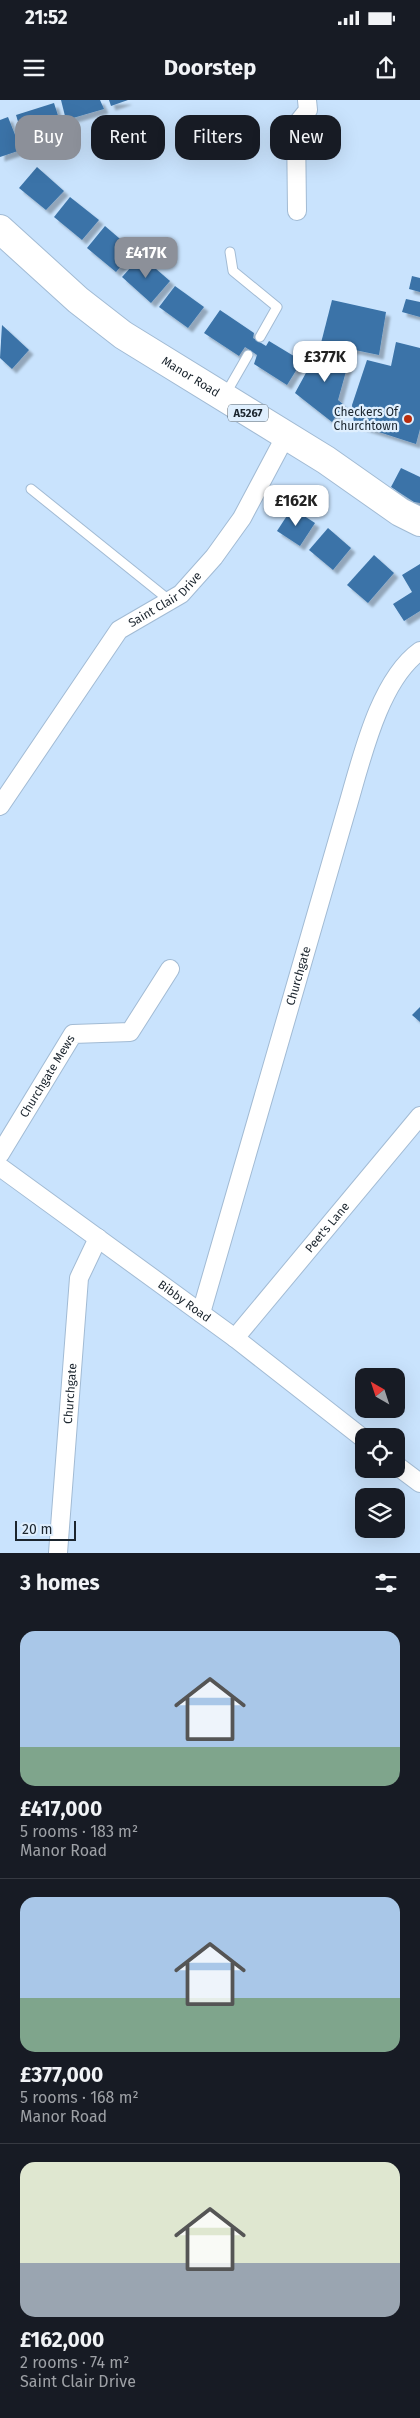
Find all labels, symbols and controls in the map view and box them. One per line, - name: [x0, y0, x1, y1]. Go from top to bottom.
- text: 21:52: [25, 6, 68, 29]
- icon: menu: [20, 54, 48, 82]
- text: Doorstep: [164, 54, 256, 81]
- icon: share: [372, 54, 400, 82]
- chip: Buy: [15, 115, 81, 160]
- chip: Rent: [91, 115, 165, 160]
- chip: Filters: [175, 115, 260, 160]
- chip: New: [270, 115, 341, 160]
- pin: £417K: [111, 236, 181, 279]
- text: £417K: [125, 243, 167, 262]
- pin: £377K: [290, 340, 360, 383]
- text: £377K: [304, 347, 346, 366]
- street label: Manor Road: [159, 354, 222, 400]
- road number: A5267: [228, 404, 268, 422]
- place label: Checkers Of Churchtown: [334, 405, 399, 433]
- marker: Checkers Of Churchtown: [402, 413, 414, 425]
- pin: £162K: [261, 484, 331, 527]
- text: £162K: [275, 491, 317, 510]
- street label: Saint Clair Drive: [126, 569, 204, 630]
- street label: Churchgate: [283, 945, 314, 1007]
- street label: Churchgate Mews: [17, 1032, 78, 1120]
- street label: Peet's Lane: [302, 1199, 352, 1255]
- street label: Bibby Road: [155, 1277, 213, 1325]
- street label: Churchgate: [61, 1363, 79, 1424]
- north arrow: [355, 1368, 405, 1418]
- map controls: [355, 1368, 405, 1538]
- button: locate: [355, 1428, 405, 1478]
- button: layers: [355, 1488, 405, 1538]
- scale bar: [15, 1518, 76, 1541]
- text: 20 m: [22, 1521, 52, 1538]
- icon: filters: [372, 1569, 400, 1597]
- text: 3 homes: [20, 1570, 100, 1596]
- icon: home: [165, 1664, 255, 1754]
- text: £417,000: [20, 1796, 102, 1822]
- text: 5 rooms · 183 m²: [20, 1822, 138, 1841]
- text: Manor Road: [20, 1841, 107, 1860]
- icon: home: [165, 1929, 255, 2019]
- text: £377,000: [20, 2062, 103, 2088]
- text: 5 rooms · 168 m²: [20, 2088, 139, 2107]
- text: Manor Road: [20, 2107, 107, 2126]
- icon: home: [165, 2194, 255, 2284]
- text: £162,000: [20, 2327, 104, 2353]
- text: 2 rooms · 74 m²: [20, 2353, 129, 2372]
- text: Saint Clair Drive: [20, 2372, 136, 2391]

